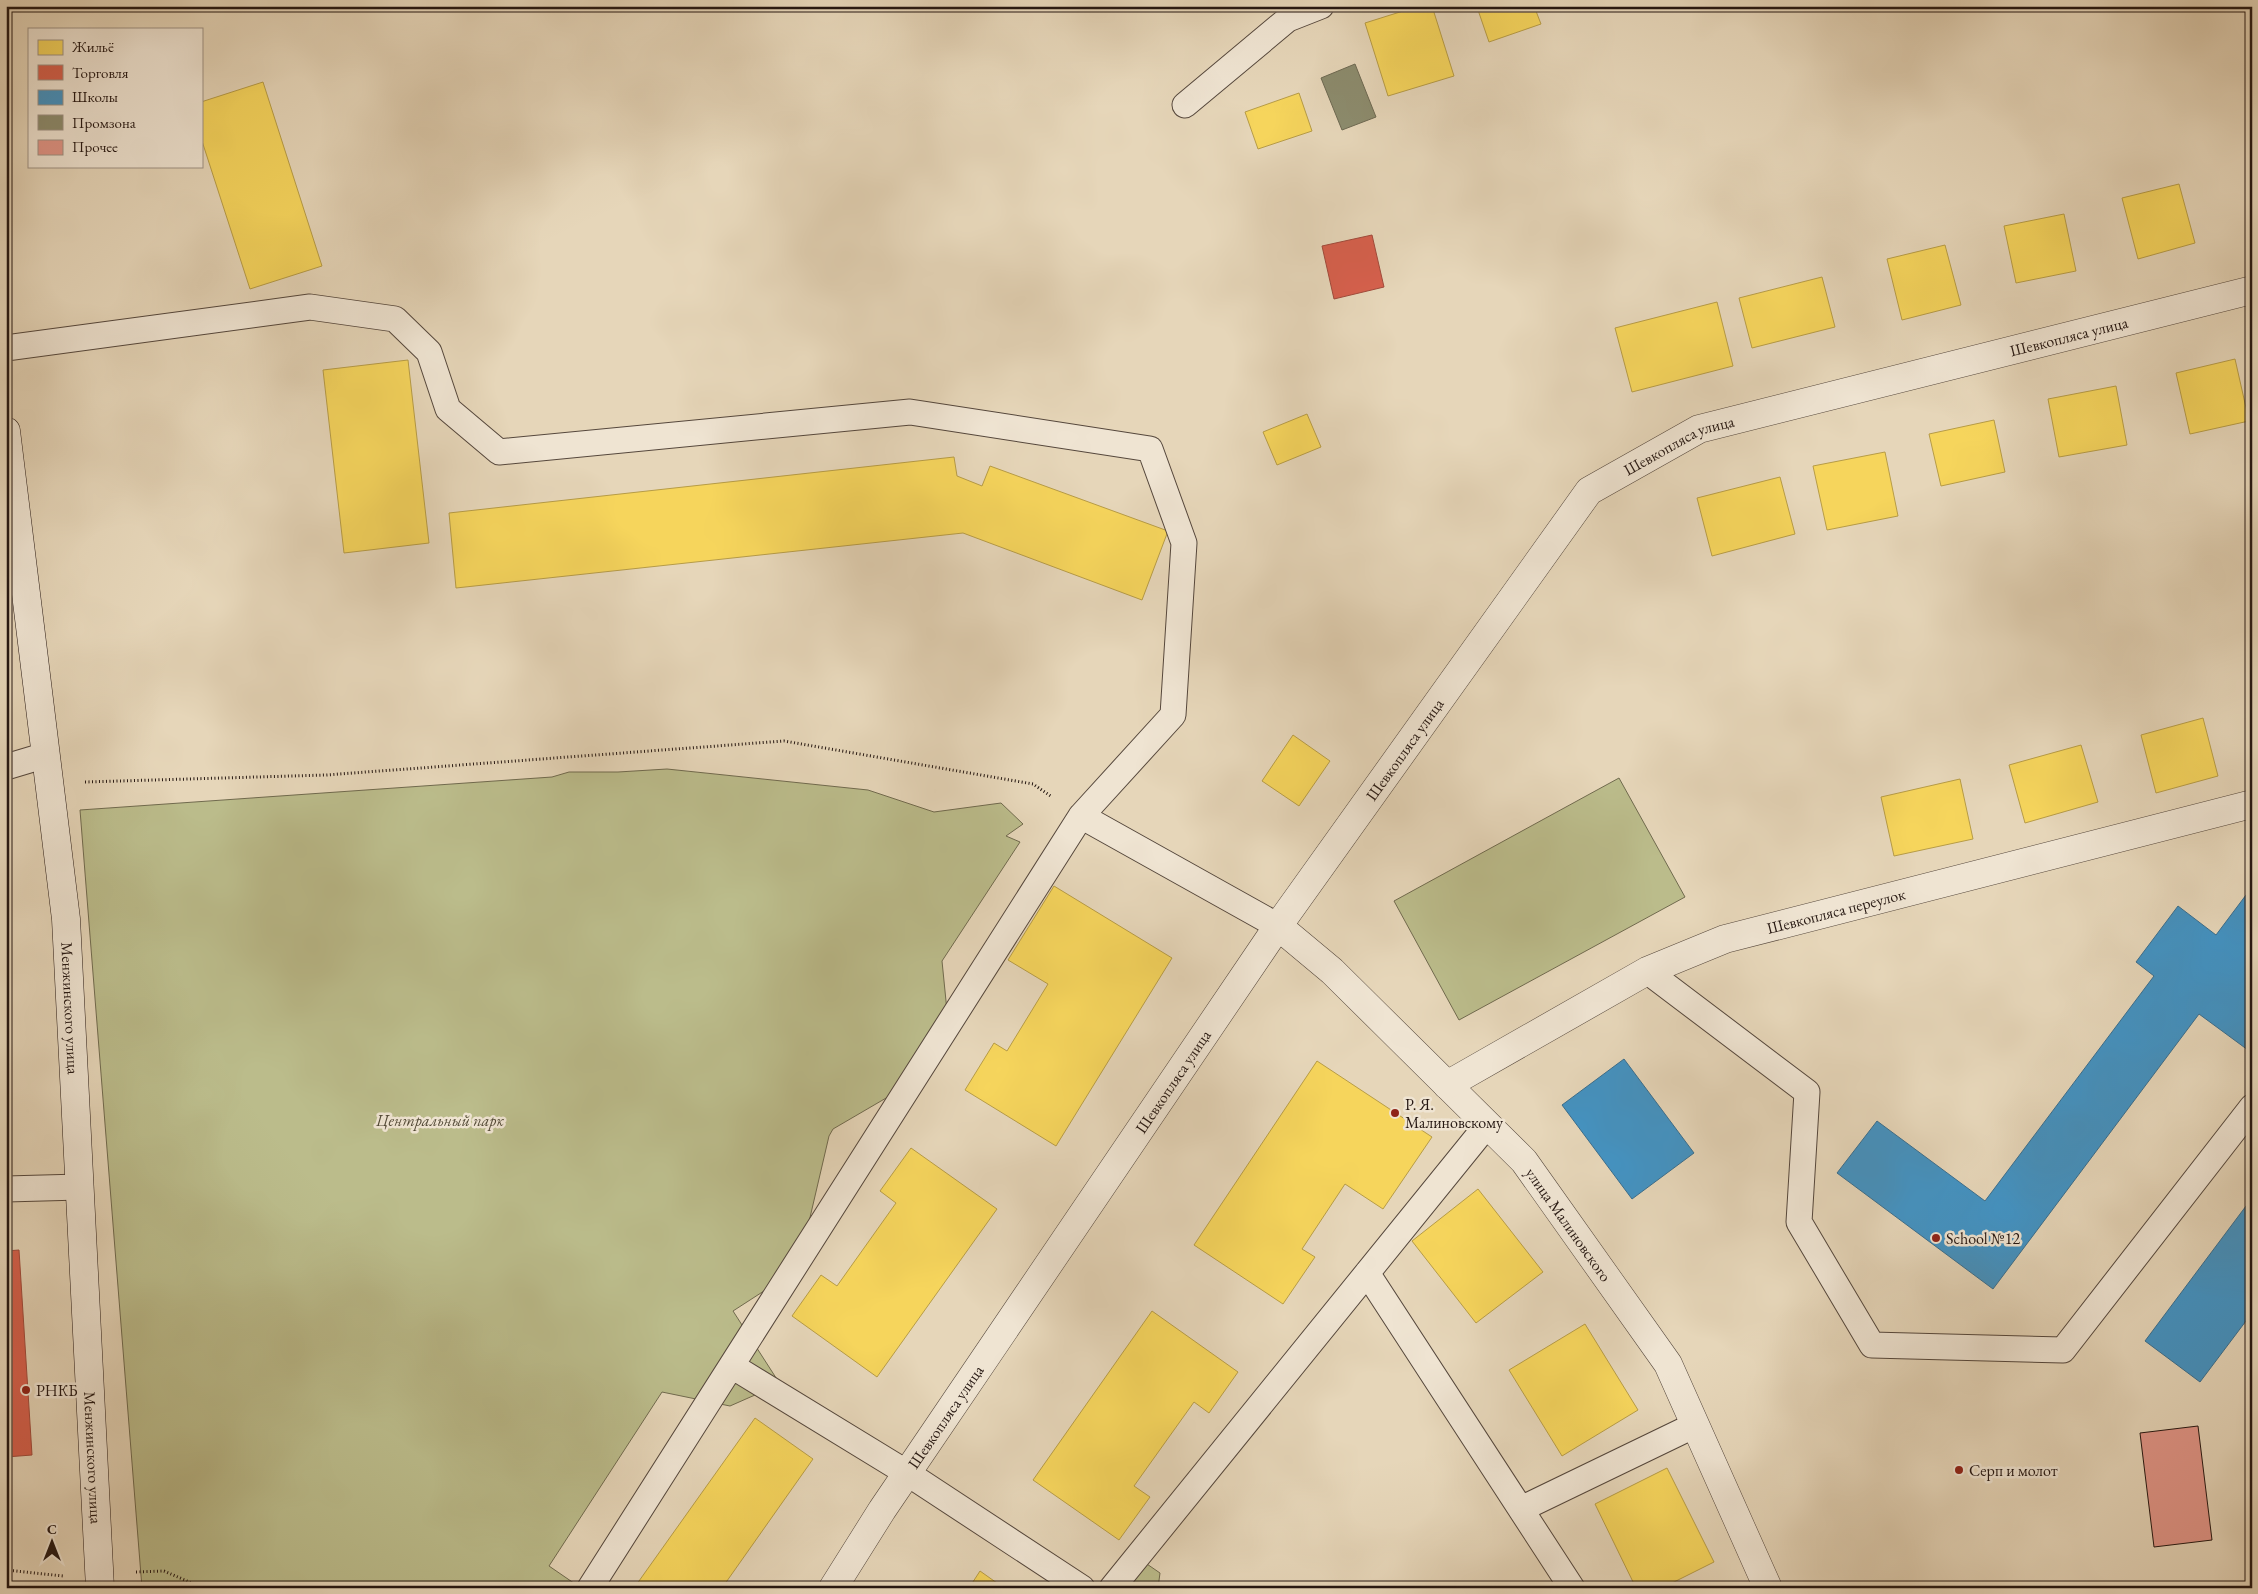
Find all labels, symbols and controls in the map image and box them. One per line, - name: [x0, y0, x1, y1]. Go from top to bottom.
- legend: [28, 28, 202, 168]
- text: Жильё: [71, 37, 114, 56]
- text: Торговля: [72, 63, 129, 82]
- text: Школы: [72, 87, 118, 106]
- text: Промзона: [72, 113, 136, 132]
- text: Прочее: [72, 137, 118, 156]
- street label: Шевкопляса улица: [2008, 311, 2131, 361]
- street label: Шевкопляса улица: [1620, 410, 1737, 480]
- street label: Шевкопляса улица: [1361, 693, 1448, 805]
- street label: Шевкопляса переулок: [1764, 883, 1908, 938]
- street label: Менжинского улица: [57, 942, 84, 1075]
- street label: Шевкопляса улица: [1130, 1025, 1216, 1137]
- place label: Р. Я. Малиновскому: [1405, 1094, 1504, 1133]
- marker: Р. Я. Малиновскому: [1389, 1107, 1401, 1119]
- park label: Центральный парк: [375, 1110, 504, 1131]
- street label: улица Малиновского: [1521, 1163, 1617, 1286]
- place label: School №12: [1946, 1228, 2020, 1249]
- marker: School №12: [1930, 1232, 1942, 1244]
- street label: Шевкопляса улица: [903, 1360, 988, 1473]
- place label: РНКБ: [36, 1380, 78, 1401]
- marker: РНКБ: [20, 1384, 32, 1396]
- street label: Менжинского улица: [80, 1391, 107, 1525]
- place label: Серп и молот: [1969, 1460, 2058, 1481]
- marker: Серп и молот: [1953, 1464, 1965, 1476]
- north arrow: [28, 1516, 78, 1566]
- text: С: [47, 1520, 57, 1538]

